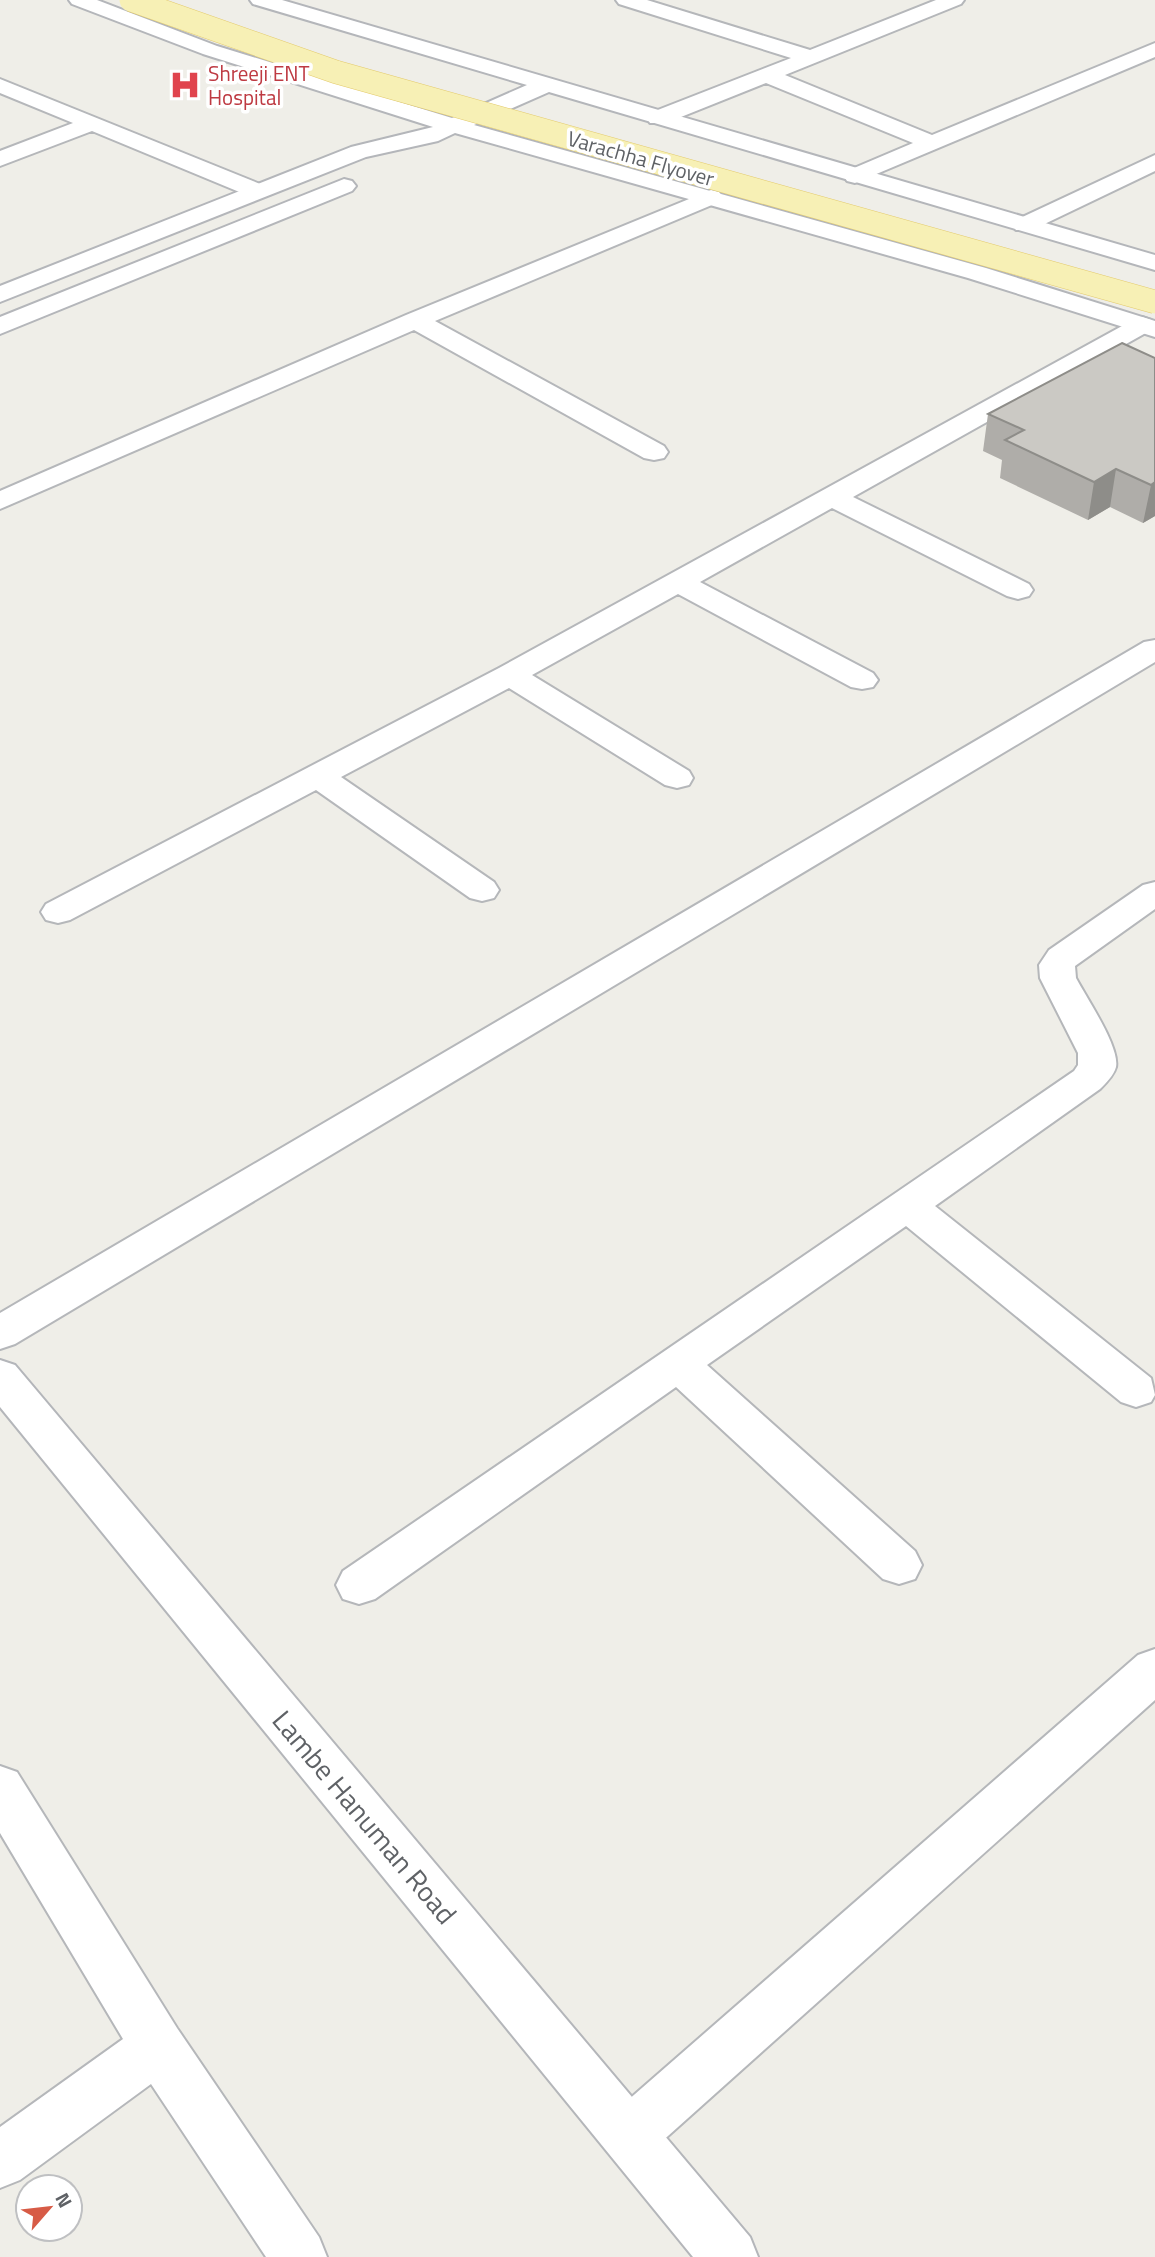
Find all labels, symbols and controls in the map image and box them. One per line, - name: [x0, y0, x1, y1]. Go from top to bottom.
- place label: Shreeji ENT Hospital: [208, 57, 310, 113]
- hospital icon: Shreeji ENT Hospital: [168, 68, 202, 102]
- street label: Varachha Flyover: [564, 122, 718, 194]
- street label: Lambe Hanuman Road: [262, 1701, 468, 1933]
- north arrow: [14, 2173, 84, 2243]
- text: N: [49, 2187, 80, 2212]

